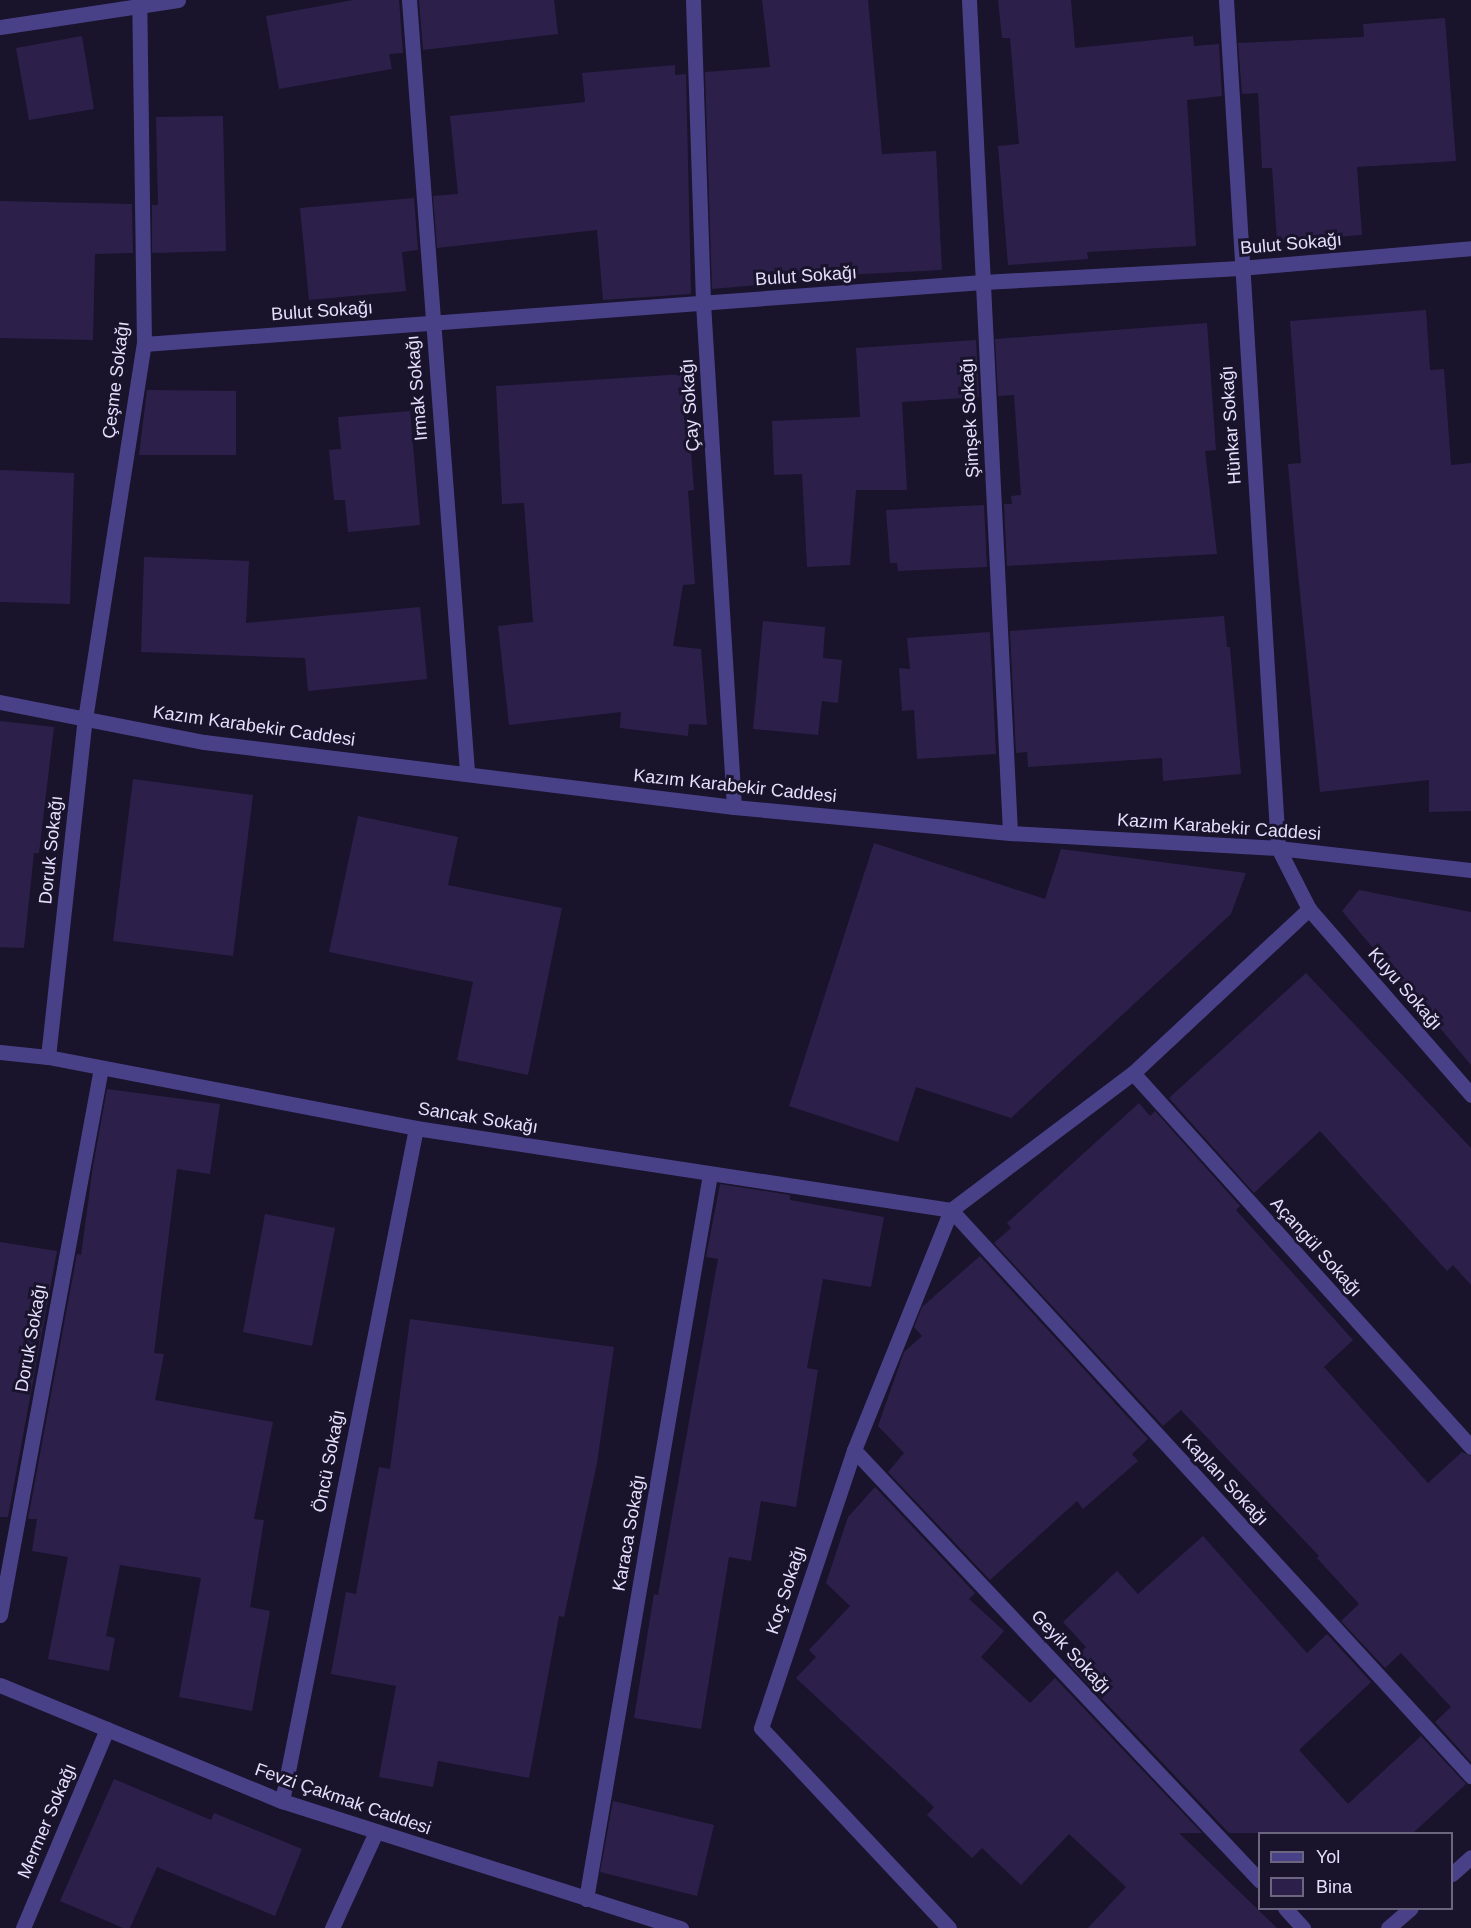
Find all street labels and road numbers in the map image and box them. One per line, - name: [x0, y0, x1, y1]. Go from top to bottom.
- street label: Bulut Sokağı: [1239, 229, 1343, 259]
- street label: Bulut Sokağı: [754, 262, 858, 290]
- street label: Bulut Sokağı: [270, 297, 374, 325]
- street label: Çeşme Sokağı: [98, 320, 134, 440]
- street label: Irmak Sokağı: [402, 334, 432, 442]
- street label: Şimşek Sokağı: [956, 357, 984, 479]
- street label: Çay Sokağı: [676, 358, 704, 452]
- street label: Hünkar Sokağı: [1216, 365, 1246, 485]
- street label: Kazım Karabekir Caddesi: [151, 701, 357, 751]
- street label: Kazım Karabekir Caddesi: [632, 765, 838, 807]
- street label: Doruk Sokağı: [35, 795, 67, 905]
- street label: Kazım Karabekir Caddesi: [1116, 809, 1322, 845]
- street label: Kuyu Sokağı: [1363, 943, 1447, 1035]
- street label: Sancak Sokağı: [417, 1098, 539, 1138]
- street label: Açangül Sokağı: [1266, 1193, 1366, 1301]
- street label: Doruk Sokağı: [11, 1282, 51, 1394]
- street label: Öncü Sokağı: [308, 1408, 350, 1514]
- street label: Kaplan Sokağı: [1177, 1430, 1273, 1530]
- street label: Karaca Sokağı: [608, 1473, 650, 1593]
- street label: Koç Sokağı: [762, 1543, 810, 1637]
- street label: Geyik Sokağı: [1027, 1605, 1115, 1699]
- street label: Fevzi Çakmak Caddesi: [252, 1759, 434, 1839]
- street label: Mermer Sokağı: [13, 1760, 81, 1882]

